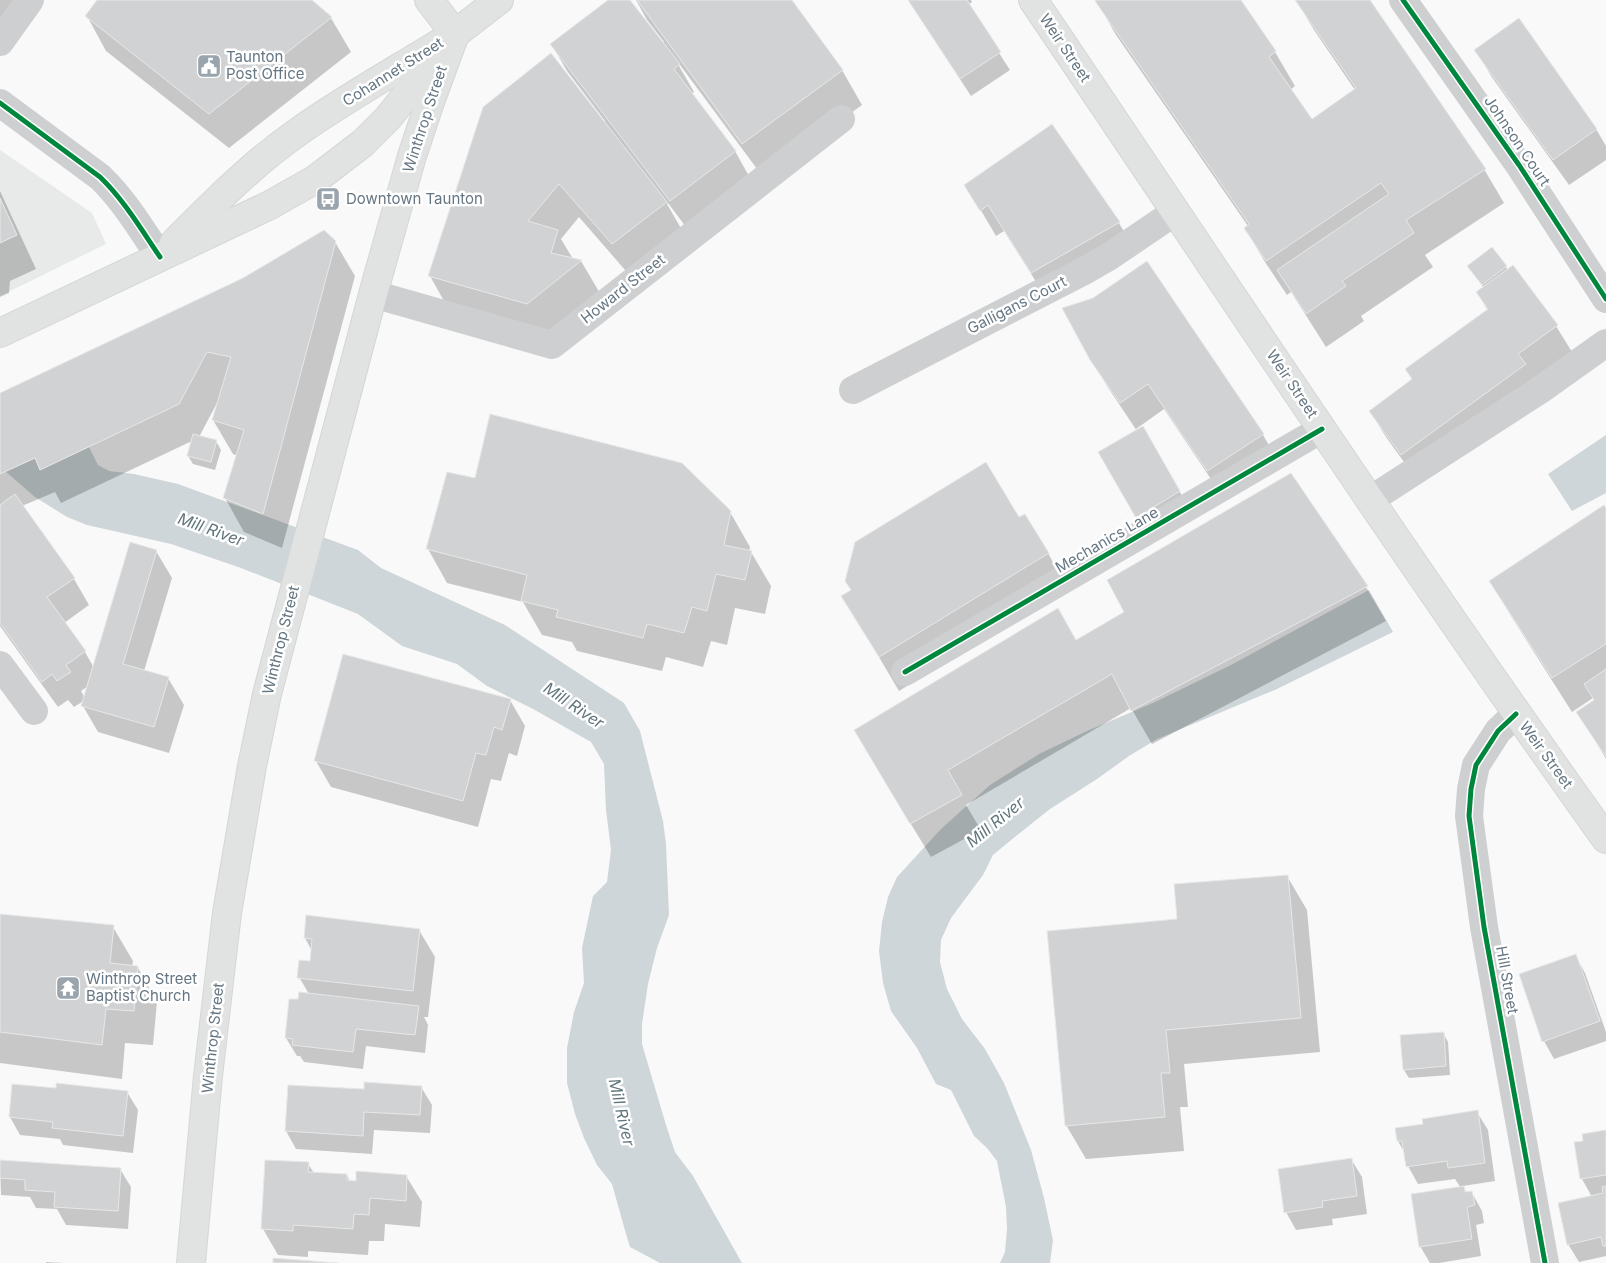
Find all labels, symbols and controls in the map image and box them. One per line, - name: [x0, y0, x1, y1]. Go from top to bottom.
- street label: Weir Street: [1036, 10, 1095, 86]
- street label: Cohannet Street: [339, 33, 447, 110]
- place label: Taunton Post Office: [226, 47, 304, 83]
- public building icon: Taunton Post Office: [196, 53, 222, 79]
- street label: Winthrop Street: [398, 63, 451, 175]
- street label: Johnson Court: [1480, 92, 1555, 190]
- bus stop icon: Downtown Taunton: [315, 186, 341, 212]
- place label: Downtown Taunton: [346, 189, 483, 208]
- street label: Howard Street: [577, 250, 669, 327]
- street label: Galligans Court: [964, 271, 1070, 338]
- street label: Weir Street: [1263, 346, 1322, 422]
- street label: Mechanics Lane: [1052, 502, 1162, 577]
- water label: Mill River: [175, 508, 248, 550]
- street label: Winthrop Street: [258, 584, 303, 696]
- water label: Mill River: [540, 678, 609, 733]
- street label: Weir Street: [1516, 717, 1577, 792]
- water label: Mill River: [962, 792, 1029, 851]
- street label: Hill Street: [1492, 944, 1523, 1015]
- place label: Winthrop Street Baptist Church: [86, 969, 197, 1005]
- temple icon: Winthrop Street Baptist Church: [55, 975, 81, 1001]
- street label: Winthrop Street: [197, 982, 228, 1094]
- water label: Mill River: [605, 1076, 640, 1149]

